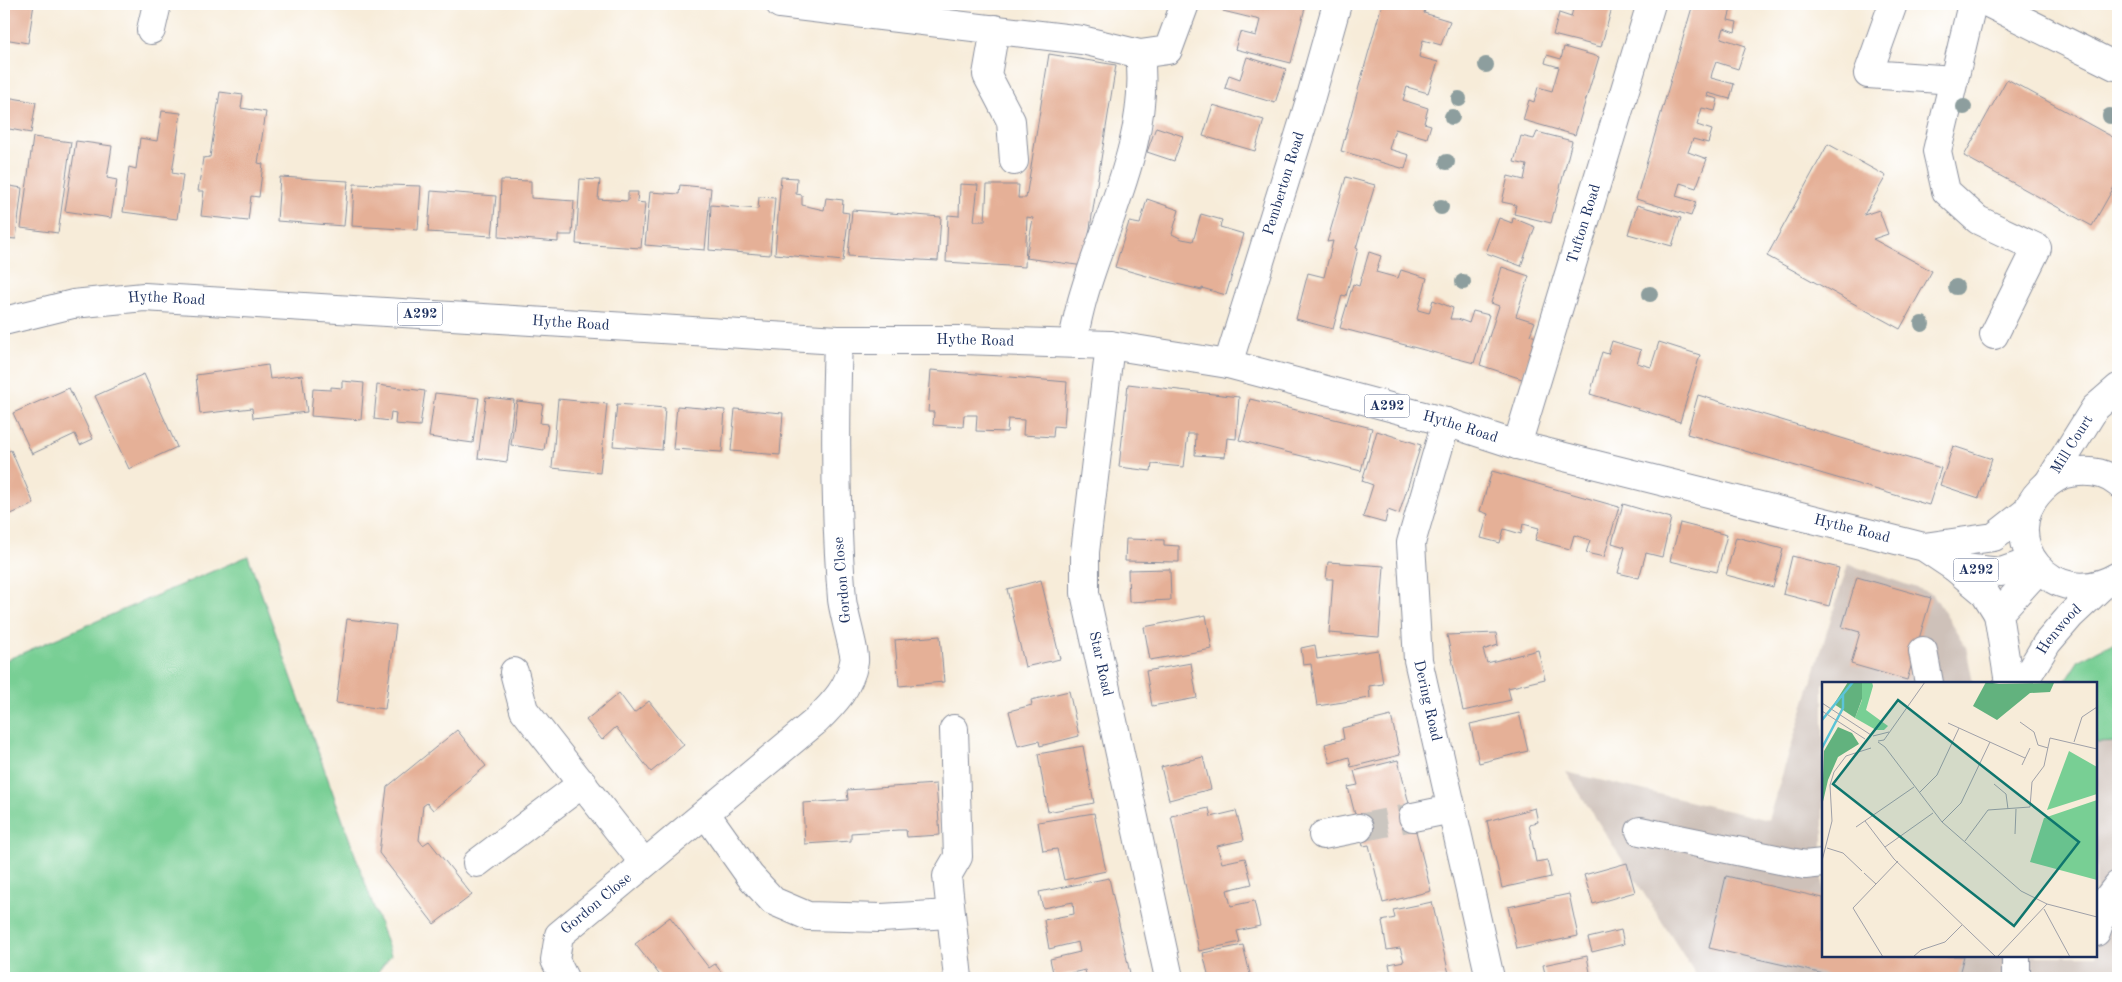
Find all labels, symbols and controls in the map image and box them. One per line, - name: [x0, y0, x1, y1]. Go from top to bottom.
- street label: Pemberton Road: [1261, 130, 1307, 237]
- street label: Tufton Road: [1565, 182, 1603, 265]
- street label: Hythe Road: [127, 289, 206, 308]
- road number: A292: [398, 302, 442, 326]
- street label: Hythe Road: [531, 314, 610, 333]
- street label: Hythe Road: [936, 333, 1015, 349]
- road number: A292: [1364, 394, 1410, 418]
- street label: Hythe Road: [1421, 409, 1500, 446]
- street label: Mill Court: [2048, 413, 2096, 477]
- street label: Hythe Road: [1813, 512, 1892, 546]
- street label: Gordon Close: [832, 536, 854, 624]
- road number: A292: [1954, 558, 1998, 582]
- street label: Henwood: [2034, 601, 2085, 657]
- street label: Star Road: [1086, 630, 1115, 698]
- street label: Dering Road: [1411, 659, 1444, 743]
- inset map: [1822, 682, 2097, 957]
- street label: Gordon Close: [558, 870, 635, 938]

